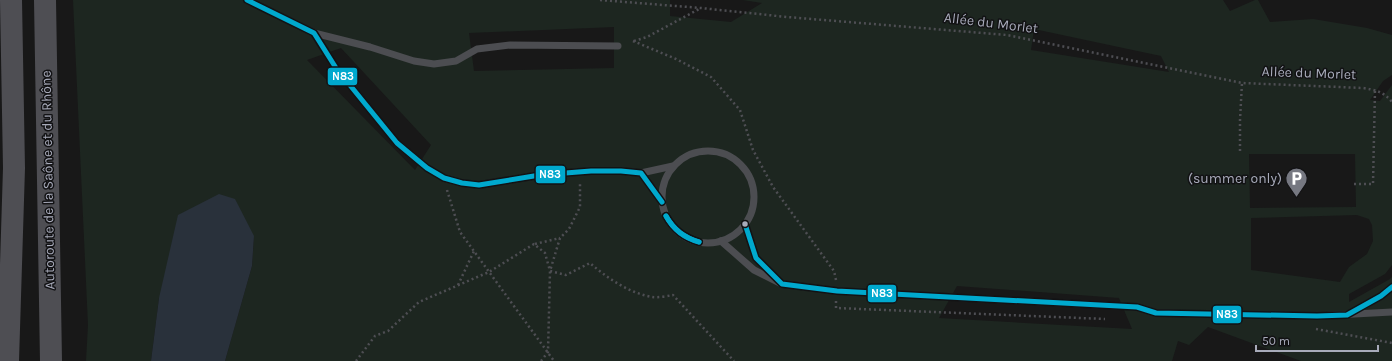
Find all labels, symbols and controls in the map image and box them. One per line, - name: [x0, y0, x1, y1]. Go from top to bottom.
- street label: Allée du Morlet: [943, 9, 1039, 37]
- street label: Allée du Morlet: [1261, 63, 1357, 83]
- line badge: N83: [327, 67, 358, 86]
- street label: Autoroute de la Saône et du Rhône: [38, 70, 58, 290]
- text: N83: [332, 70, 354, 83]
- line badge: N83: [535, 165, 566, 184]
- parking icon: (summer only): [1284, 165, 1310, 198]
- text: N83: [539, 168, 561, 181]
- place label: (summer only): [1188, 170, 1282, 187]
- unlabelled marker: [740, 219, 750, 229]
- line badge: N83: [867, 284, 897, 303]
- text: N83: [871, 287, 893, 300]
- line badge: N83: [1212, 305, 1242, 324]
- text: N83: [1216, 308, 1238, 321]
- scale bar: [1256, 327, 1378, 353]
- text: 50 m: [1262, 334, 1290, 348]

